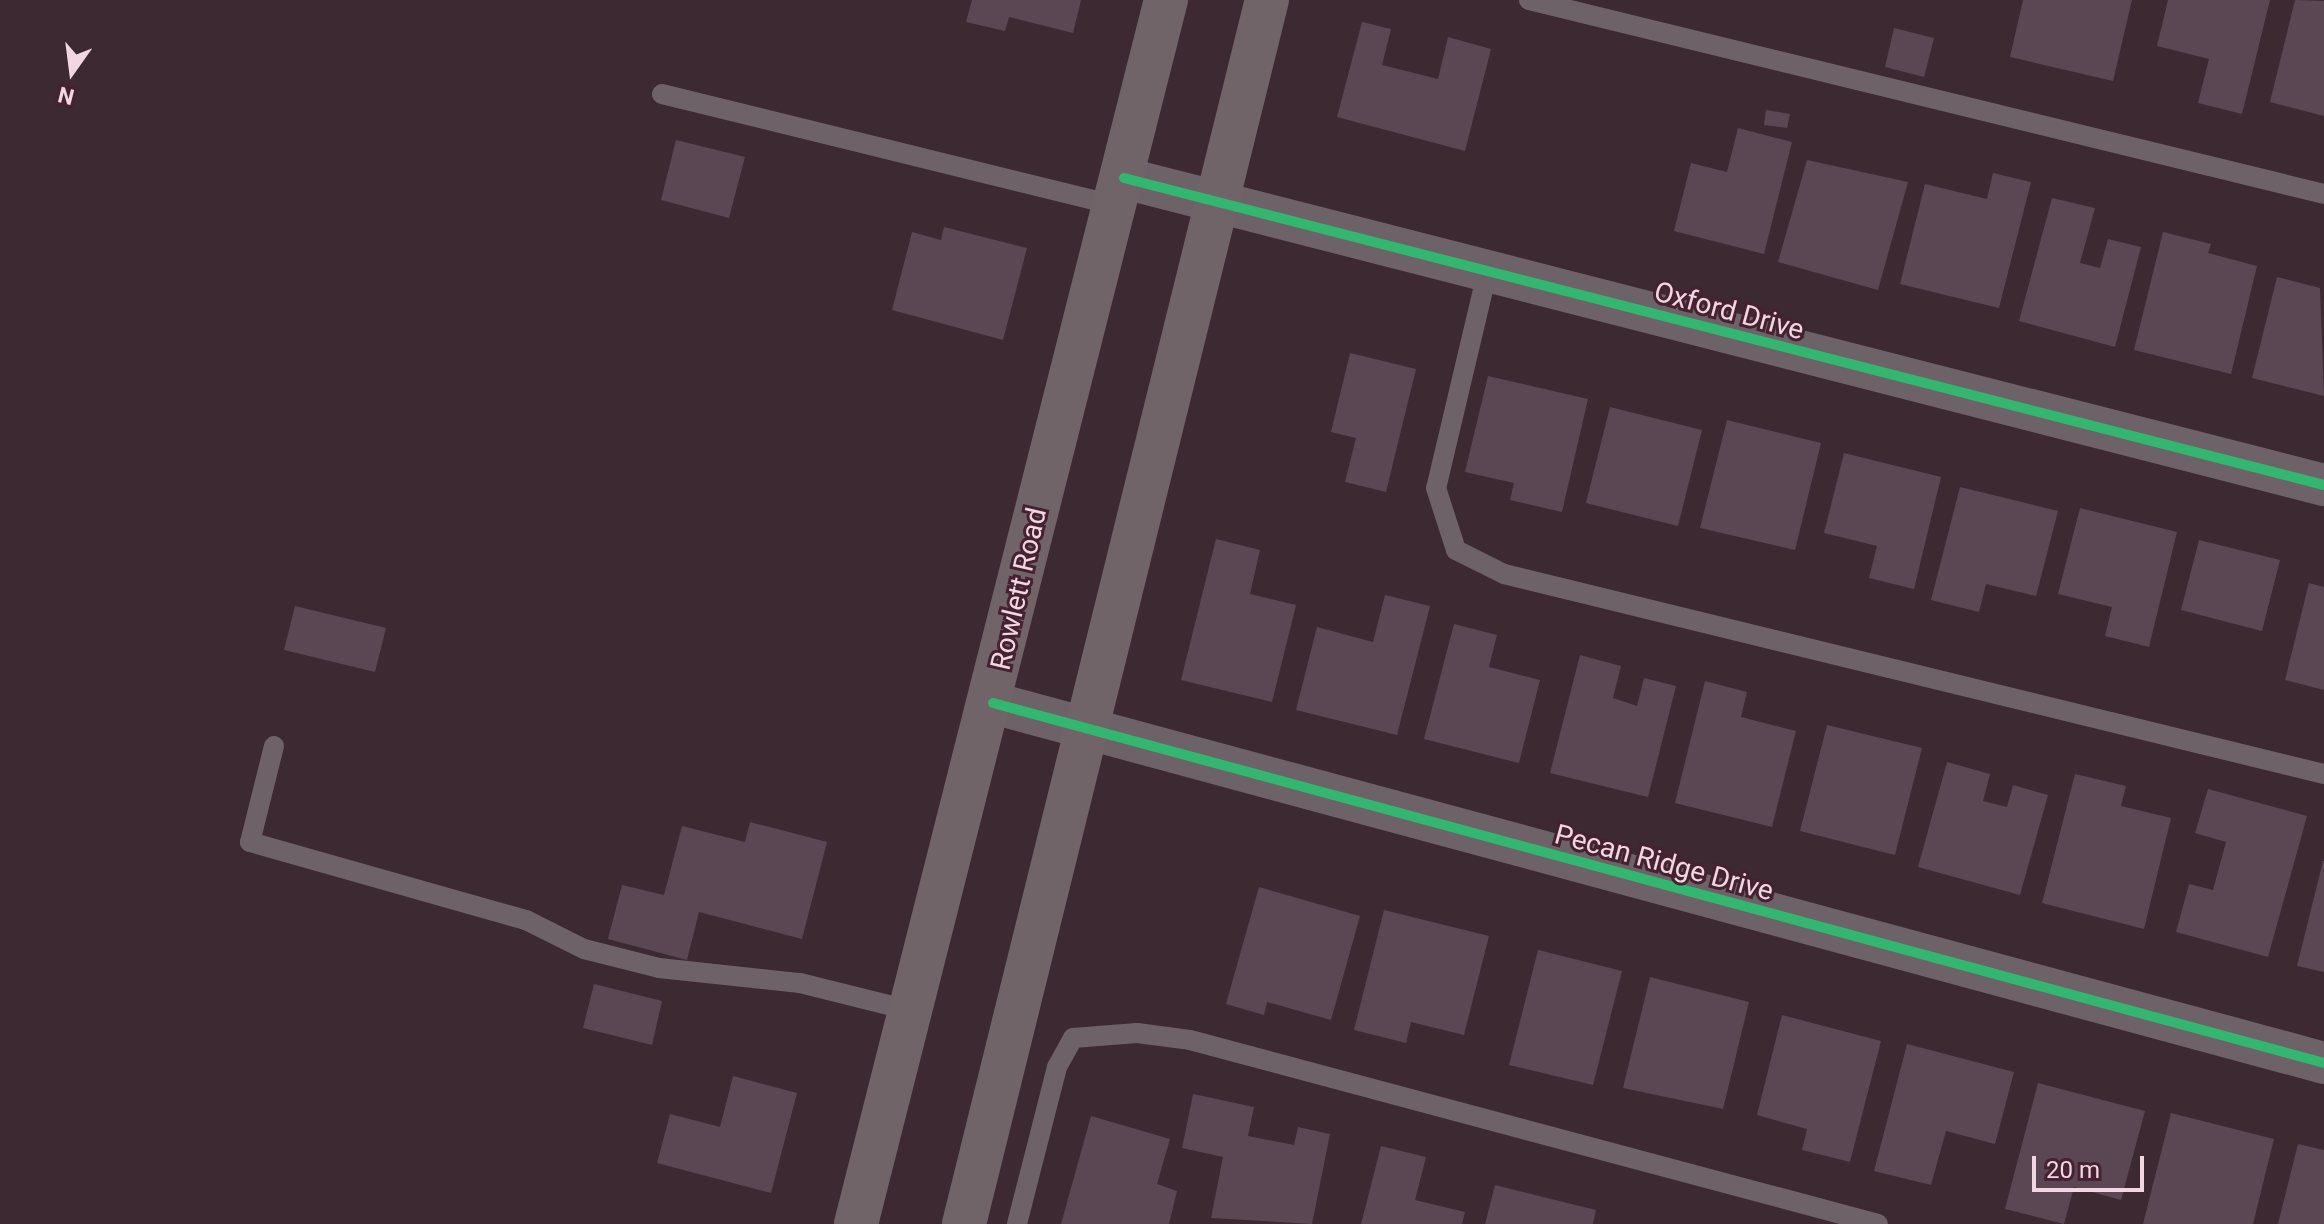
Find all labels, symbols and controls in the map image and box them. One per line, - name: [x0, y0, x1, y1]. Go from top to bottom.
- north arrow: [32, 32, 112, 112]
- text: N: [56, 82, 77, 110]
- street label: Oxford Drive: [1650, 275, 1808, 347]
- street label: Rowlett Road: [984, 505, 1054, 673]
- street label: Pecan Ridge Drive: [1551, 818, 1777, 908]
- scale bar: [2036, 1140, 2148, 1190]
- text: 20 m: [2046, 1156, 2100, 1184]

